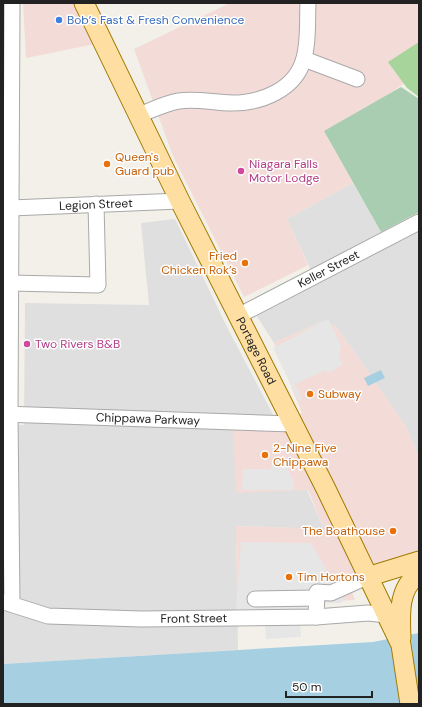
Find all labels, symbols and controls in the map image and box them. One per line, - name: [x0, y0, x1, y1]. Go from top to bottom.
- place label: Bob’s Fast & Fresh Convenience: [67, 12, 245, 28]
- marker: Bob’s Fast & Fresh Convenience: [54, 15, 64, 25]
- place label: Queen's Guard pub: [115, 149, 174, 179]
- place label: Niagara Falls Motor Lodge: [249, 156, 319, 186]
- marker: Queen's Guard pub: [102, 159, 112, 169]
- marker: Niagara Falls Motor Lodge: [236, 166, 246, 176]
- street label: Legion Street: [59, 195, 133, 214]
- street label: Keller Street: [295, 246, 362, 292]
- place label: Fried Chicken Rok’s: [161, 248, 237, 278]
- marker: Fried Chicken Rok’s: [240, 258, 250, 268]
- street label: Portage Road: [232, 314, 280, 387]
- place label: Two Rivers B&B: [35, 336, 120, 352]
- marker: Two Rivers B&B: [22, 339, 32, 349]
- place label: Subway: [318, 386, 361, 402]
- marker: Subway: [305, 389, 315, 399]
- street label: Chippawa Parkway: [96, 409, 201, 429]
- place label: 2-Nine Five Chippawa: [273, 440, 337, 470]
- marker: 2-Nine Five Chippawa: [260, 450, 270, 460]
- place label: The Boathouse: [302, 523, 385, 539]
- marker: The Boathouse: [388, 526, 398, 536]
- place label: Tim Hortons: [297, 569, 365, 585]
- marker: Tim Hortons: [284, 572, 294, 582]
- street label: Front Street: [160, 610, 227, 627]
- scale bar: [286, 673, 372, 699]
- text: 50 m: [292, 679, 321, 695]

